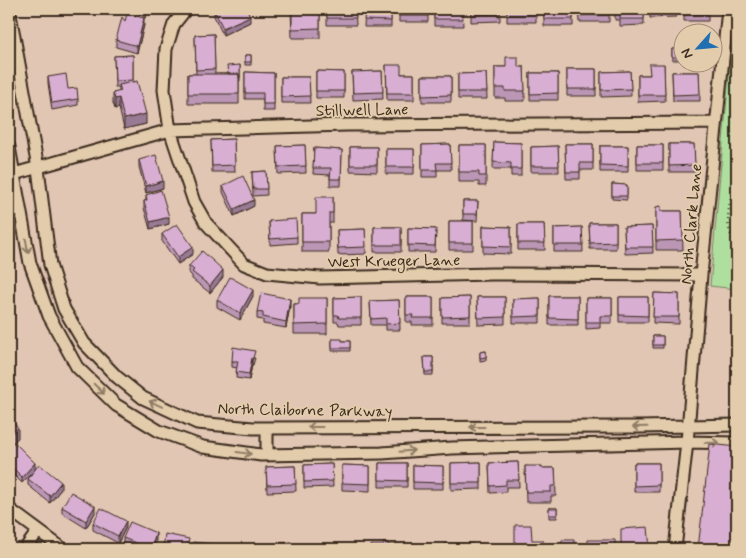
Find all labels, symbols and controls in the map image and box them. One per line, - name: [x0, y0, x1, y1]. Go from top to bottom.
- north arrow: [674, 22, 724, 72]
- text: N: [677, 45, 697, 62]
- street label: Stillwell Lane: [315, 99, 409, 122]
- street label: North Clark Lane: [676, 163, 707, 285]
- one-way arrow: [23, 238, 33, 254]
- street label: West Krueger Lane: [328, 250, 461, 274]
- one-way arrow: [93, 383, 105, 395]
- street label: North Claiborne Parkway: [217, 398, 393, 423]
- one-way arrow: [149, 399, 164, 409]
- one-way arrow: [307, 422, 324, 432]
- one-way arrow: [470, 422, 486, 432]
- one-way arrow: [632, 422, 648, 432]
- one-way arrow: [704, 438, 720, 448]
- one-way arrow: [398, 447, 414, 456]
- one-way arrow: [236, 448, 252, 458]

